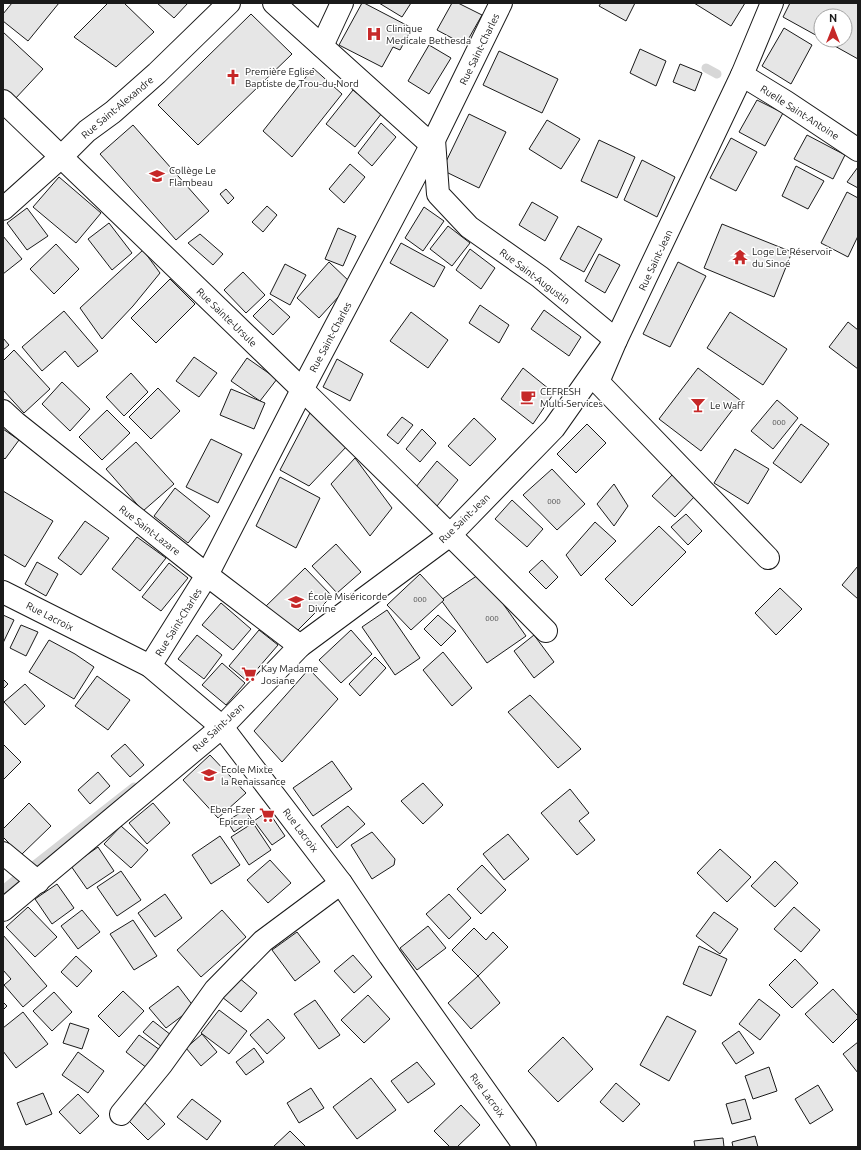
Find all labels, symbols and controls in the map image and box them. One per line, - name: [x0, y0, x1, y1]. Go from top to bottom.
- north arrow: [813, 8, 853, 48]
- street label: Rue Saint-Charles: [457, 12, 502, 87]
- text: N: [829, 12, 837, 24]
- place label: Clinique Medicale Bethesda: [386, 23, 471, 46]
- hospital icon: Clinique Medicale Bethesda: [365, 25, 383, 43]
- place label: Première Eglise Baptiste de Trou-du-Nord: [245, 66, 359, 89]
- church icon: Première Eglise Baptiste de Trou-du-Nord: [224, 68, 242, 86]
- street label: Rue Saint-Alexandre: [79, 74, 156, 141]
- street label: Ruelle Saint-Antoine: [758, 83, 841, 142]
- place label: Collège Le Flambeau: [169, 165, 216, 188]
- school or university icon: Collège Le Flambeau: [148, 167, 166, 185]
- street label: Rue Saint-Jean: [637, 228, 674, 292]
- street label: Rue Saint-Augustin: [497, 246, 572, 306]
- place label: Loge Le Réservoir du Sinoé: [752, 246, 832, 269]
- temple icon: Loge Le Réservoir du Sinoé: [731, 248, 749, 266]
- street label: Rue Sainte-Ursule: [194, 286, 259, 349]
- street label: Rue Saint-Charles: [307, 300, 354, 374]
- place label: CEFRESH Multi-Services: [540, 386, 603, 409]
- cafe icon: CEFRESH Multi-Services: [519, 388, 537, 406]
- bar icon: Le Waff: [689, 396, 707, 414]
- place label: Le Waff: [710, 400, 745, 411]
- house number: 000: [772, 418, 786, 427]
- street label: Rue Saint-Jean: [437, 491, 492, 545]
- house number: 000: [547, 497, 561, 506]
- street label: Rue Saint-Lazare: [117, 503, 182, 558]
- street label: Rue Saint-Charles: [153, 586, 204, 658]
- place label: École Miséricorde Divine: [308, 590, 387, 614]
- school or university icon: École Miséricorde Divine: [287, 593, 305, 611]
- house number: 000: [413, 595, 427, 604]
- street label: Rue Lacroix: [24, 600, 75, 633]
- house number: 000: [485, 614, 499, 623]
- place label: Kay Madame Josiane: [261, 663, 318, 686]
- supermarket icon: Kay Madame Josiane: [240, 665, 258, 683]
- street label: Rue Saint-Jean: [190, 701, 246, 754]
- place label: Ecole Mixte la Renaissance: [221, 764, 286, 787]
- school or university icon: Ecole Mixte la Renaissance: [200, 766, 218, 784]
- place label: Eben-Ezer Epicerie: [210, 804, 255, 827]
- supermarket icon: Eben-Ezer Epicerie: [258, 806, 276, 824]
- street label: Rue Lacroix: [281, 806, 321, 854]
- street label: Rue Lacroix: [468, 1071, 507, 1119]

